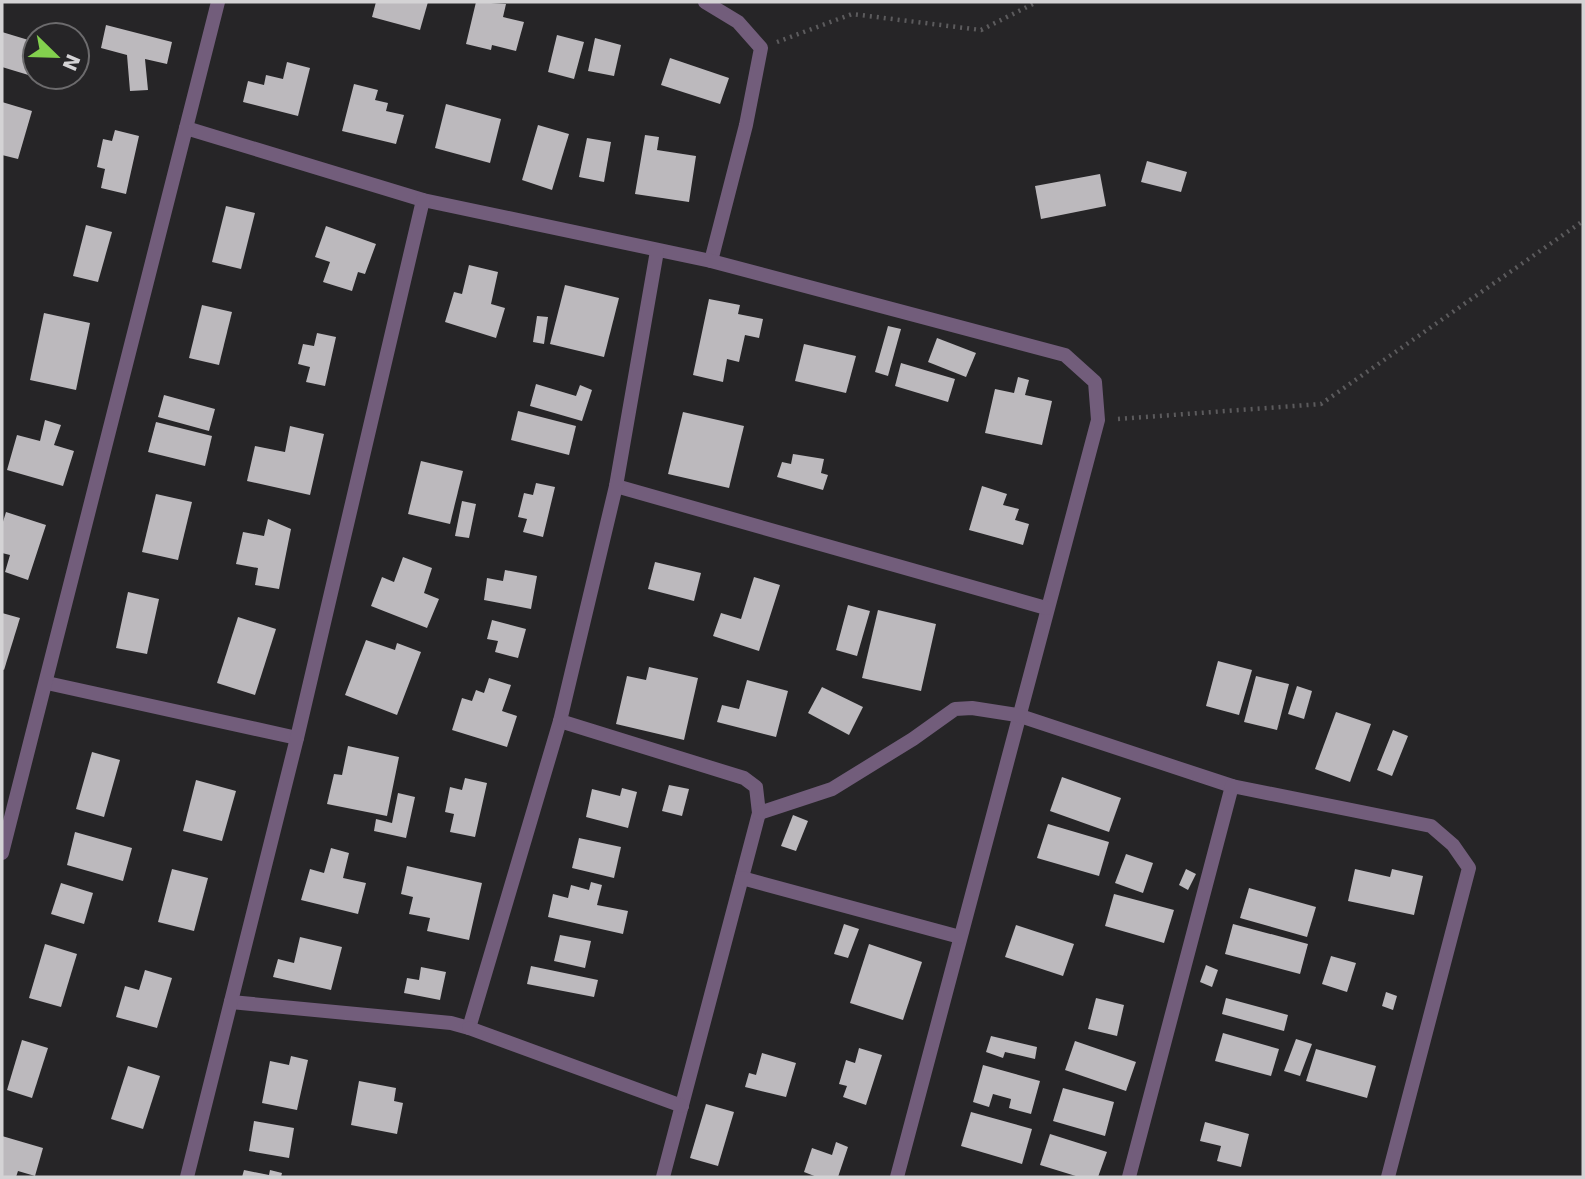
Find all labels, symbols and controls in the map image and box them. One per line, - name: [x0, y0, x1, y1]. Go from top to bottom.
- north arrow: [21, 21, 91, 91]
- text: N: [58, 51, 85, 74]

